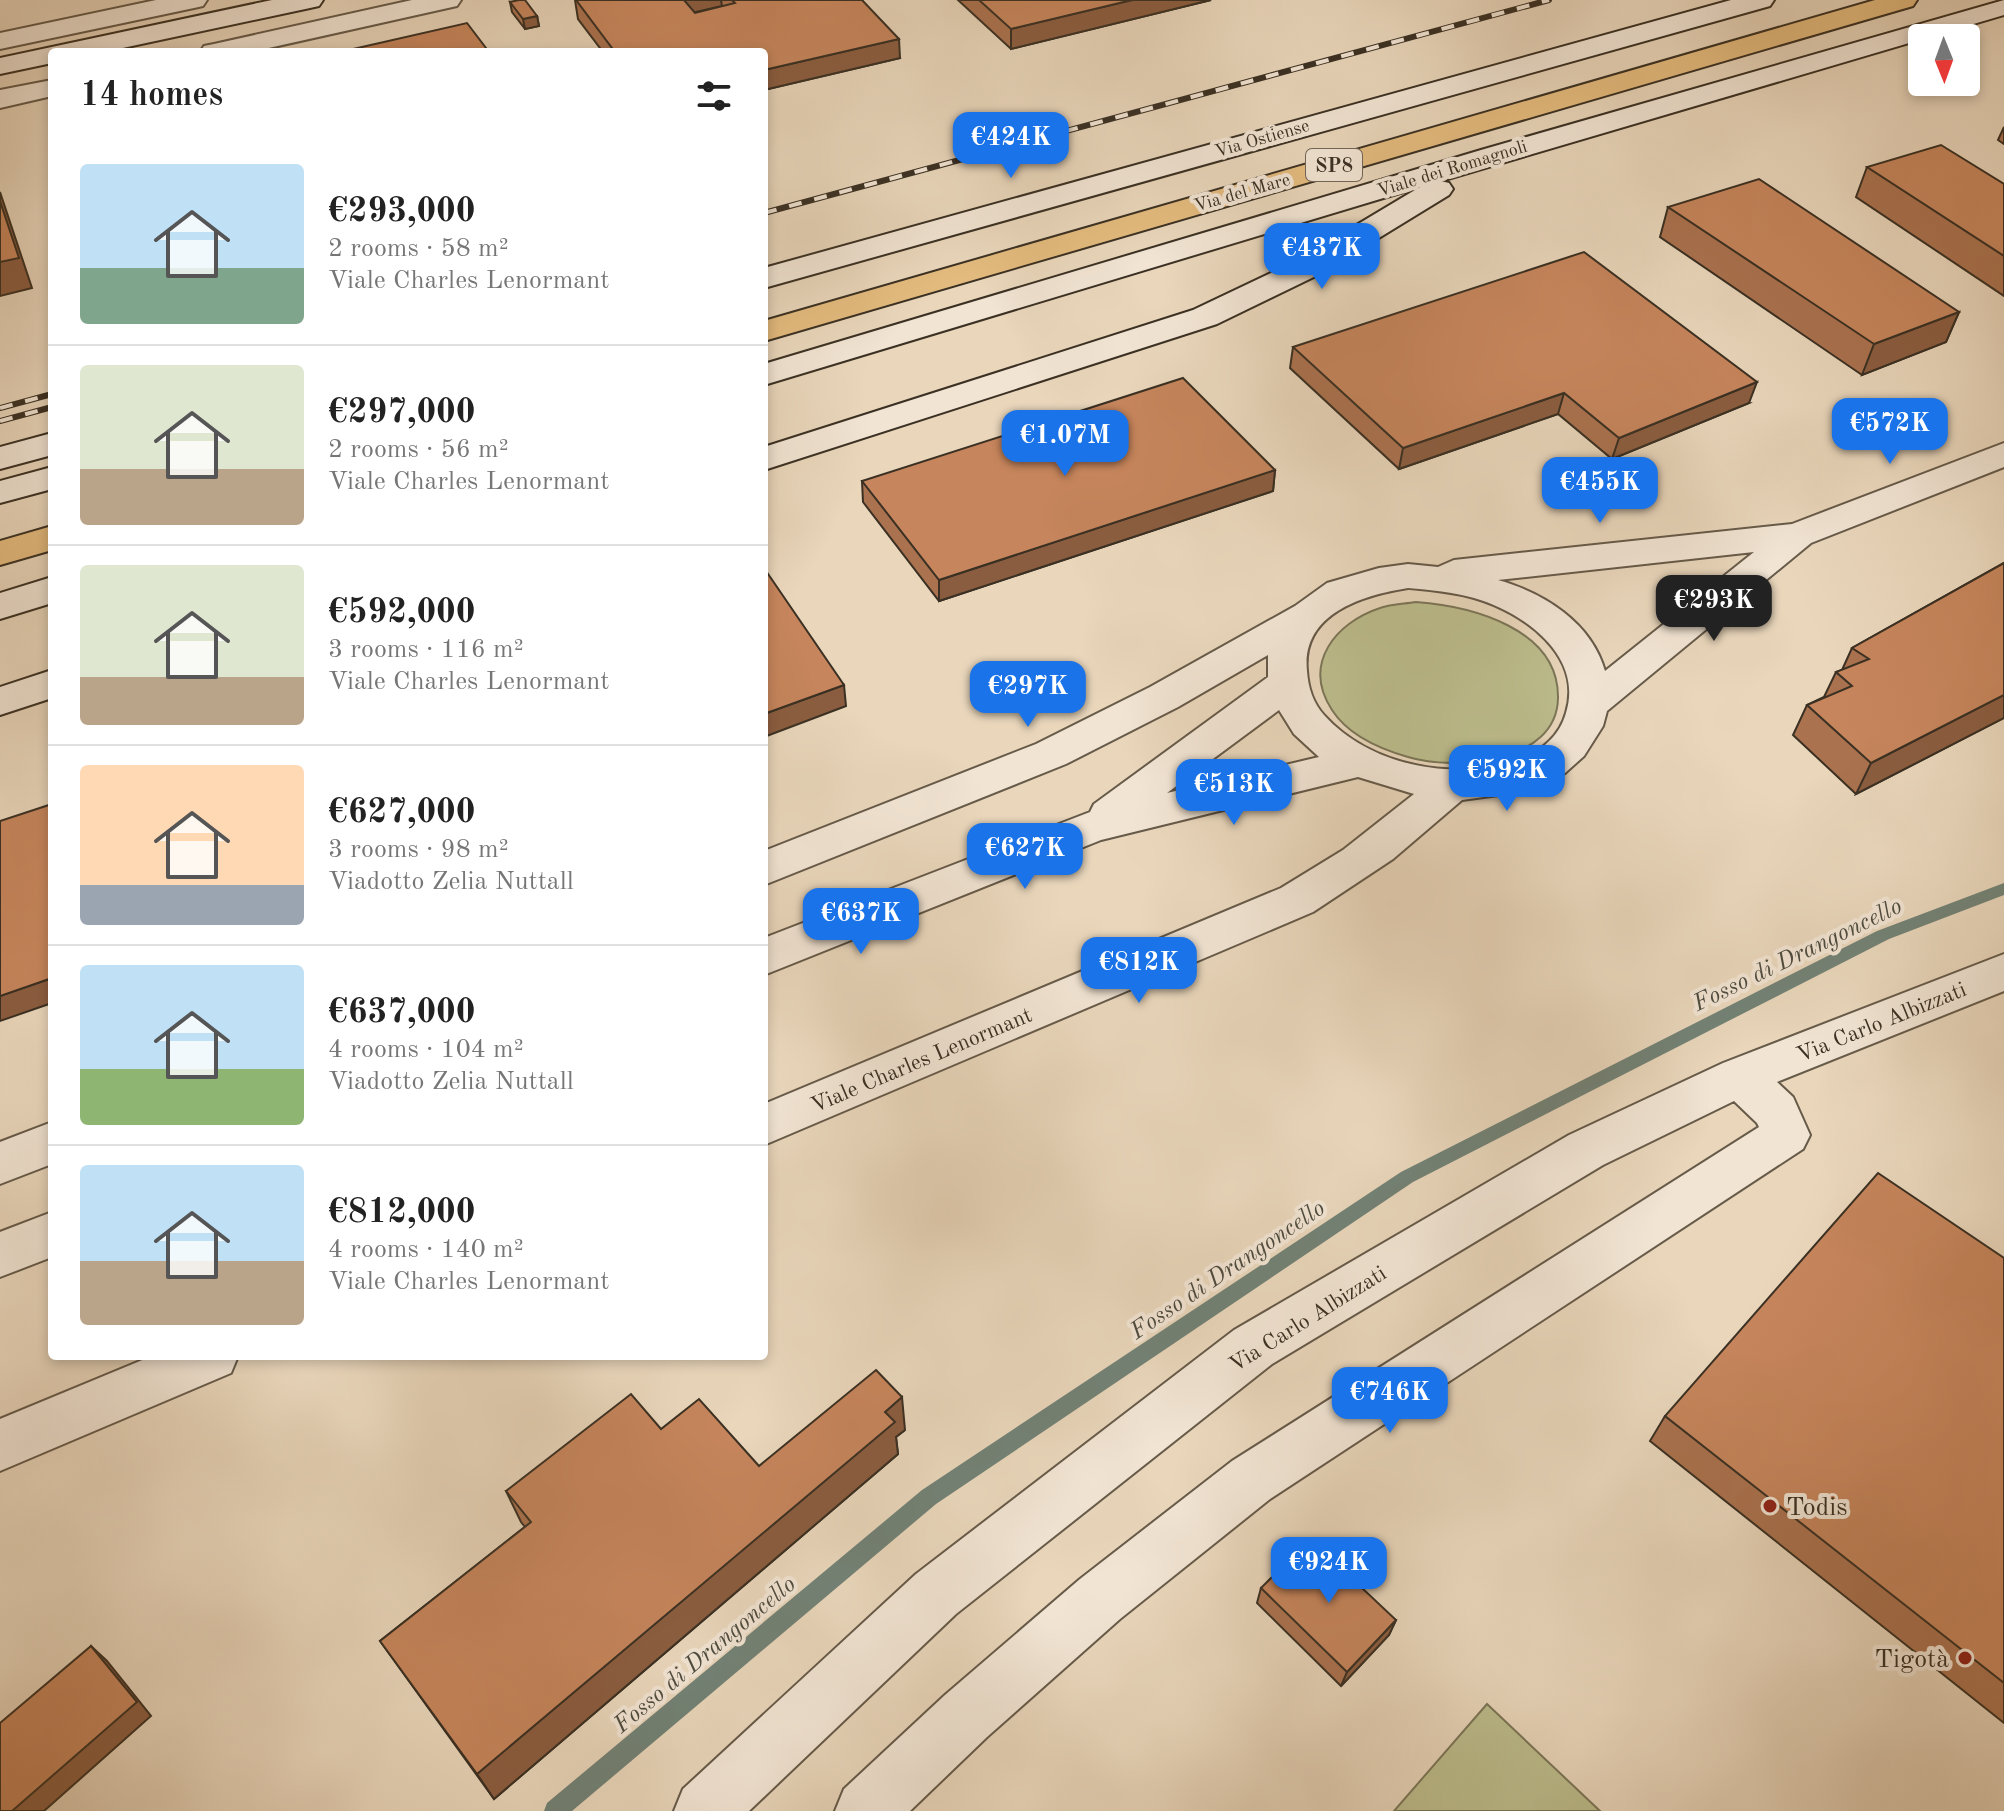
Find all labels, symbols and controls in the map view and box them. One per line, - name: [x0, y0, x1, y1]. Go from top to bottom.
- north arrow: [1908, 24, 1980, 96]
- map controls: [1908, 24, 1980, 96]
- icon: filters: [692, 74, 736, 118]
- text: 14 homes: [80, 79, 223, 113]
- pin: €424K: [955, 112, 1067, 180]
- street label: Via Ostiense: [1213, 117, 1312, 161]
- text: €424K: [971, 125, 1051, 151]
- street label: Viale dei Romagnoli: [1375, 138, 1530, 200]
- road number: SP8: [1306, 149, 1362, 181]
- street label: Via del Mare: [1192, 171, 1292, 215]
- text: €293,000: [328, 195, 476, 229]
- icon: home: [144, 196, 240, 292]
- pin: €437K: [1266, 223, 1378, 291]
- text: 2 rooms · 58 m²: [328, 236, 509, 262]
- text: €437K: [1282, 236, 1362, 262]
- text: Viale Charles Lenormant: [328, 268, 609, 294]
- text: €297,000: [328, 396, 476, 430]
- icon: home: [144, 397, 240, 493]
- pin: €572K: [1834, 398, 1946, 466]
- pin: €1.07M: [1000, 410, 1130, 478]
- text: €572K: [1850, 411, 1930, 437]
- text: €1.07M: [1020, 423, 1110, 449]
- text: 2 rooms · 56 m²: [328, 437, 509, 463]
- pin: €455K: [1544, 457, 1656, 525]
- text: Viale Charles Lenormant: [328, 469, 609, 495]
- text: €455K: [1560, 470, 1640, 496]
- pin: €293K: [1658, 575, 1770, 643]
- text: €293K: [1674, 588, 1754, 614]
- text: €592,000: [328, 596, 476, 630]
- icon: home: [144, 597, 240, 693]
- text: 3 rooms · 116 m²: [328, 637, 524, 663]
- pin: €297K: [972, 661, 1084, 729]
- text: Viale Charles Lenormant: [328, 669, 609, 695]
- text: €297K: [988, 674, 1068, 700]
- pin: €592K: [1451, 745, 1563, 813]
- text: €592K: [1467, 758, 1547, 784]
- pin: €513K: [1178, 759, 1290, 827]
- text: €513K: [1194, 772, 1274, 798]
- text: €627,000: [328, 796, 476, 830]
- icon: home: [144, 797, 240, 893]
- pin: €627K: [969, 823, 1081, 891]
- text: €627K: [985, 836, 1065, 862]
- text: 3 rooms · 98 m²: [328, 837, 509, 863]
- text: Viadotto Zelia Nuttall: [328, 869, 574, 895]
- pin: €637K: [805, 888, 917, 956]
- water label: Fosso di Drangoncello: [1689, 895, 1906, 1017]
- text: €637K: [821, 901, 901, 927]
- pin: €812K: [1083, 937, 1195, 1005]
- text: €812K: [1099, 950, 1179, 976]
- street label: Via Carlo Albizzati: [1794, 979, 1970, 1067]
- text: €637,000: [328, 996, 476, 1030]
- icon: home: [144, 997, 240, 1093]
- street label: Viale Charles Lenormant: [808, 1004, 1036, 1117]
- text: 4 rooms · 104 m²: [328, 1037, 524, 1063]
- text: Viadotto Zelia Nuttall: [328, 1069, 574, 1095]
- text: €812,000: [328, 1196, 476, 1230]
- icon: home: [144, 1197, 240, 1293]
- water label: Fosso di Drangoncello: [1126, 1197, 1330, 1345]
- text: 4 rooms · 140 m²: [328, 1237, 524, 1263]
- street label: Via Carlo Albizzati: [1226, 1263, 1390, 1377]
- text: Viale Charles Lenormant: [328, 1269, 609, 1295]
- pin: €746K: [1334, 1367, 1446, 1435]
- text: €746K: [1350, 1380, 1430, 1406]
- place label: Todis: [1786, 1495, 1848, 1521]
- marker: Todis: [1761, 1497, 1779, 1515]
- pin: €924K: [1273, 1537, 1385, 1605]
- text: €924K: [1289, 1550, 1369, 1576]
- water label: Fosso di Drangoncello: [609, 1573, 801, 1739]
- place label: Tigotà: [1875, 1647, 1949, 1673]
- marker: Tigotà: [1956, 1649, 1974, 1667]

